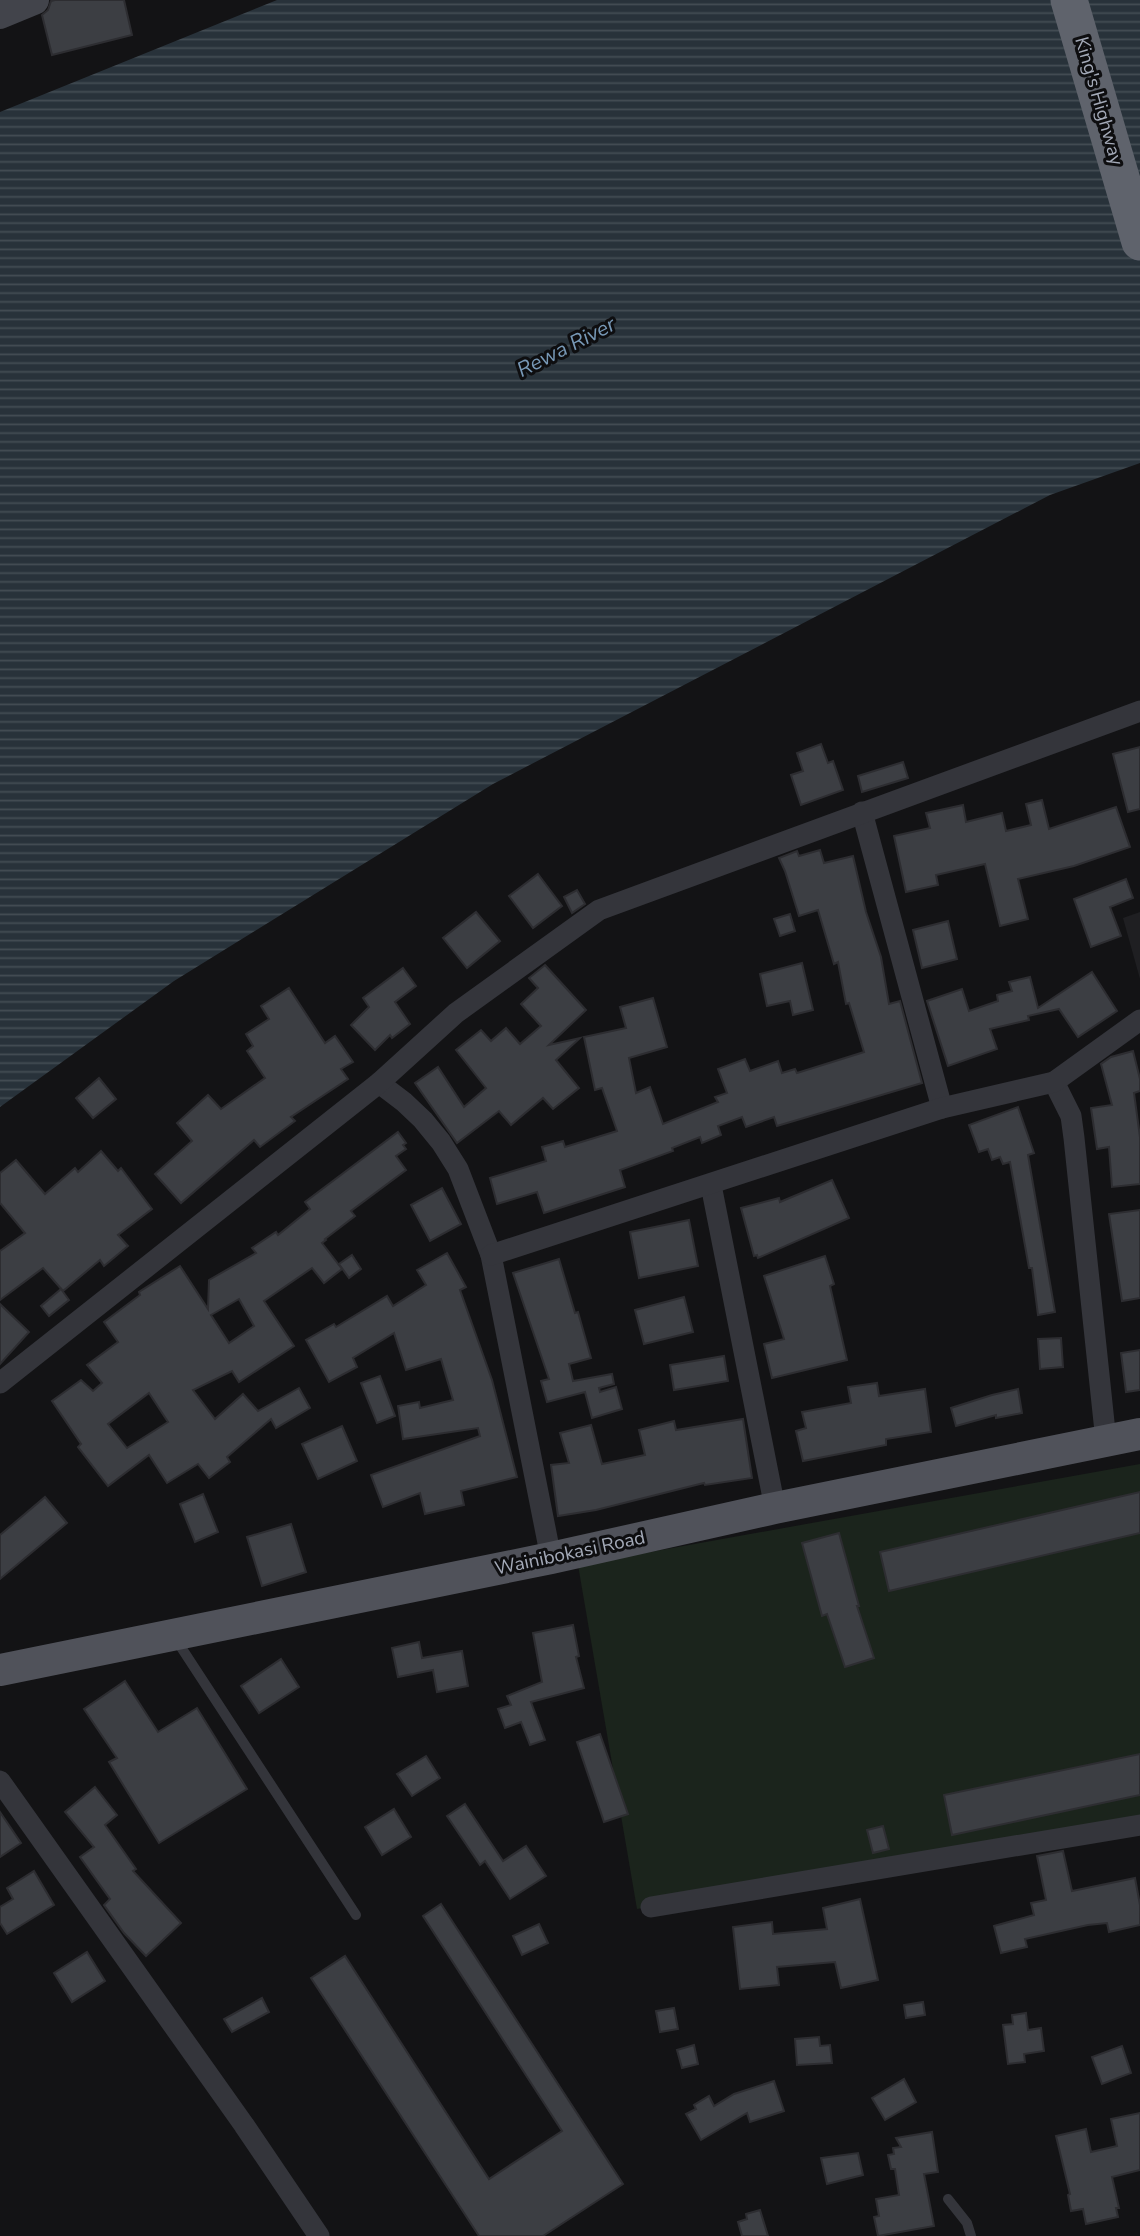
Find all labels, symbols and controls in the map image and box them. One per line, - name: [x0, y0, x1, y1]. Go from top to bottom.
- street label: King's Highway: [1068, 34, 1130, 169]
- water label: Rewa River: [512, 310, 620, 384]
- street label: Wainibokasi Road: [492, 1524, 648, 1582]

